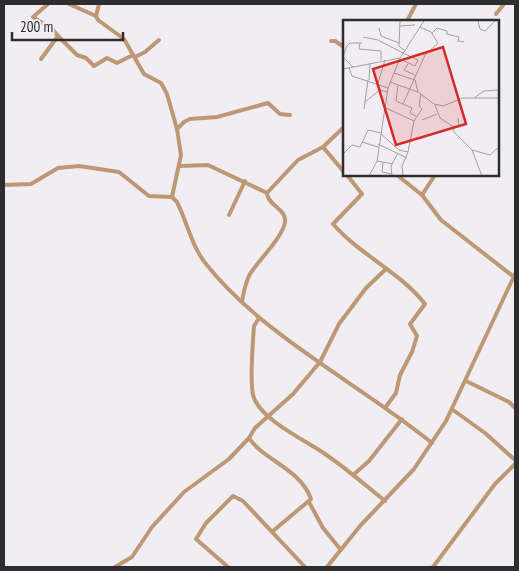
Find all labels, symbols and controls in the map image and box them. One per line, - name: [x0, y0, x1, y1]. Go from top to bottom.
- scale bar: [12, 10, 124, 42]
- text: 200 m: [20, 17, 53, 36]
- inset map: [343, 20, 499, 176]

